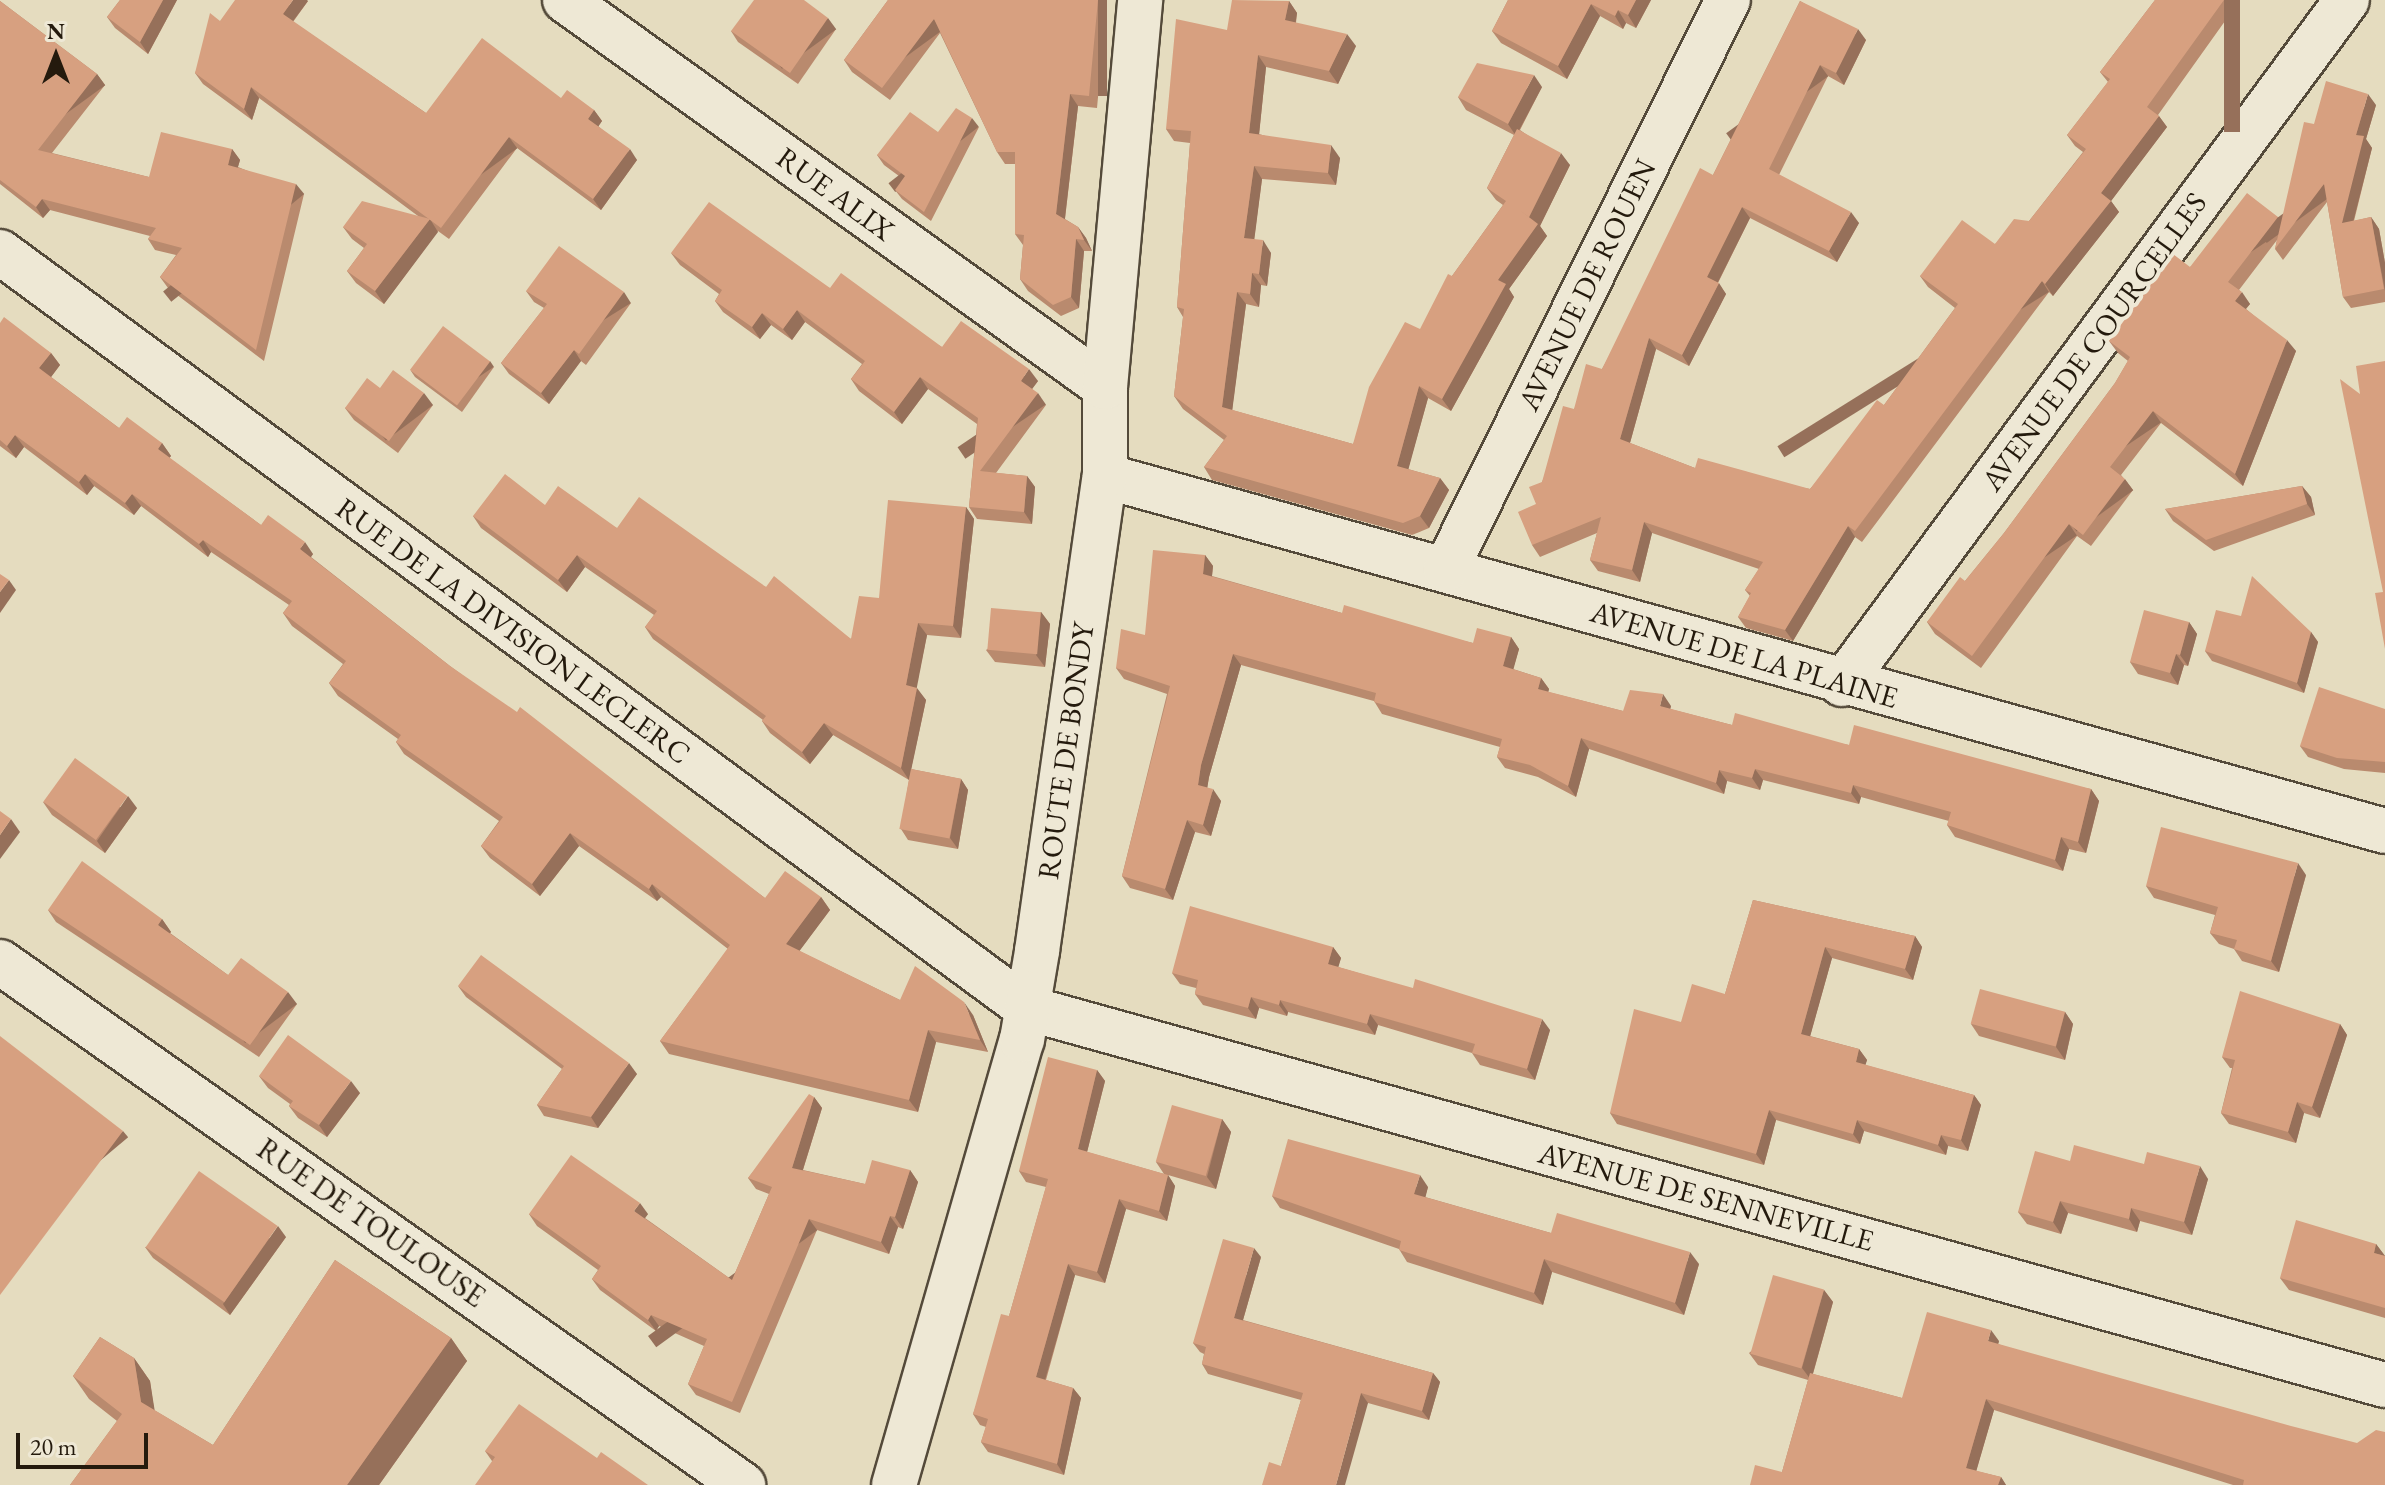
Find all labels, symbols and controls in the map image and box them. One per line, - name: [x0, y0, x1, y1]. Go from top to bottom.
- north arrow: [16, 16, 96, 96]
- text: N: [47, 17, 65, 46]
- street label: RUE ALIX: [769, 139, 901, 249]
- street label: AVENUE DE ROUEN: [1511, 153, 1663, 417]
- street label: AVENUE DE COURCELLES: [1974, 186, 2214, 498]
- street label: RUE DE LA DIVISION LECLERC: [329, 490, 697, 772]
- street label: AVENUE DE LA PLAINE: [1586, 594, 1902, 716]
- street label: ROUTE DE BONDY: [1030, 620, 1102, 882]
- street label: RUE DE TOULOUSE: [250, 1131, 492, 1315]
- street label: AVENUE DE SENNEVILLE: [1534, 1135, 1878, 1259]
- scale bar: [20, 1417, 152, 1467]
- text: 20 m: [30, 1431, 77, 1462]

